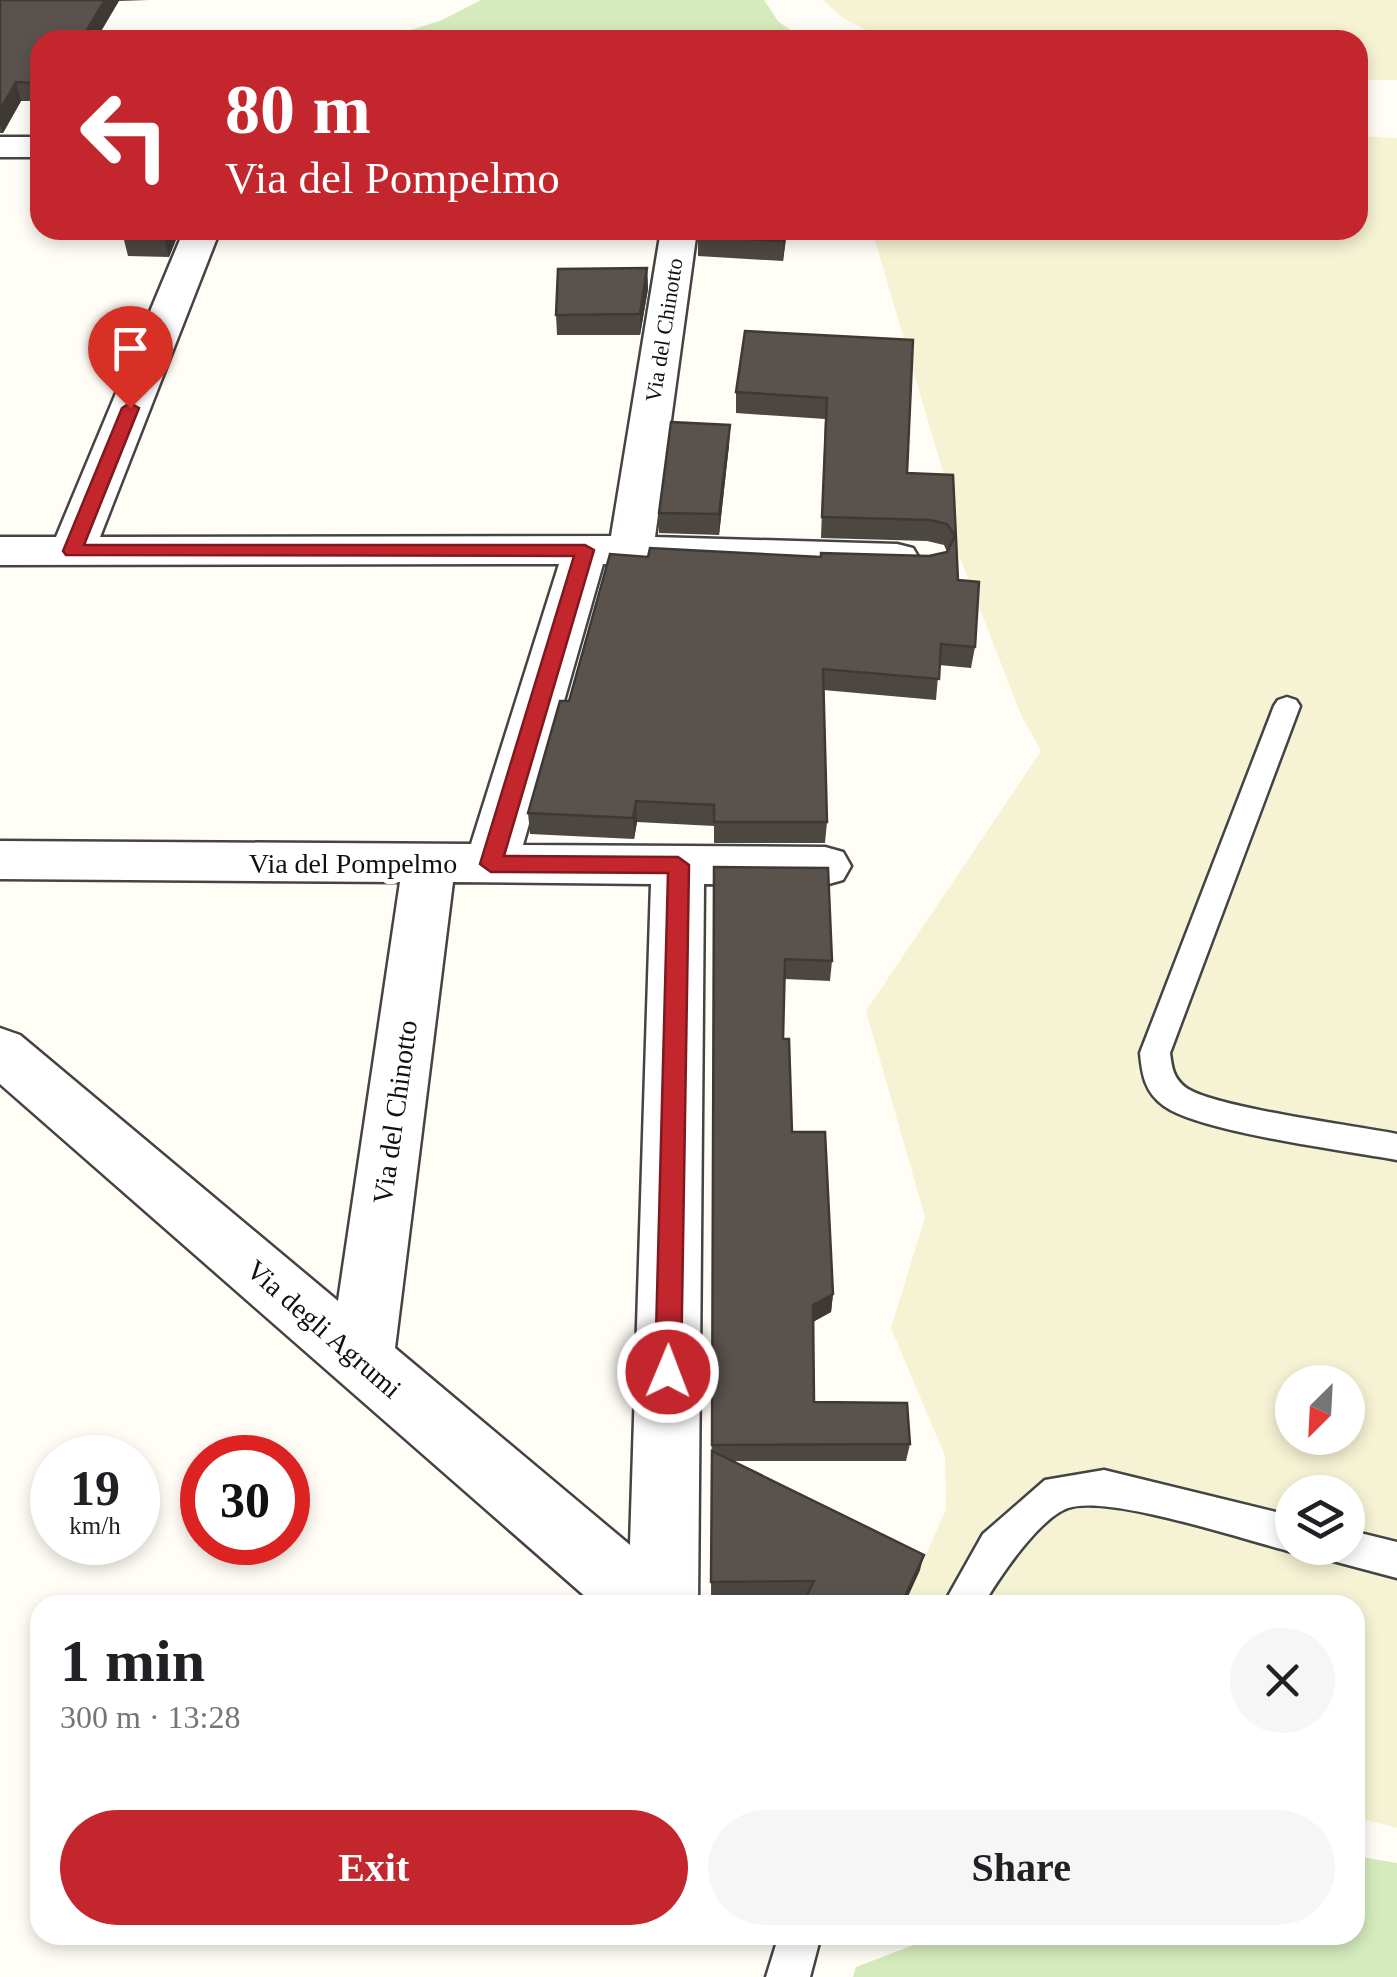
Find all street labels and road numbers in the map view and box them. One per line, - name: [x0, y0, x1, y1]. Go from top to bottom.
- street label: Via del Chinotto: [640, 256, 688, 404]
- street label: Via del Pompelmo: [249, 848, 457, 879]
- street label: Via del Chinotto: [367, 1018, 423, 1206]
- street label: Via degli Agrumi: [241, 1254, 408, 1405]

